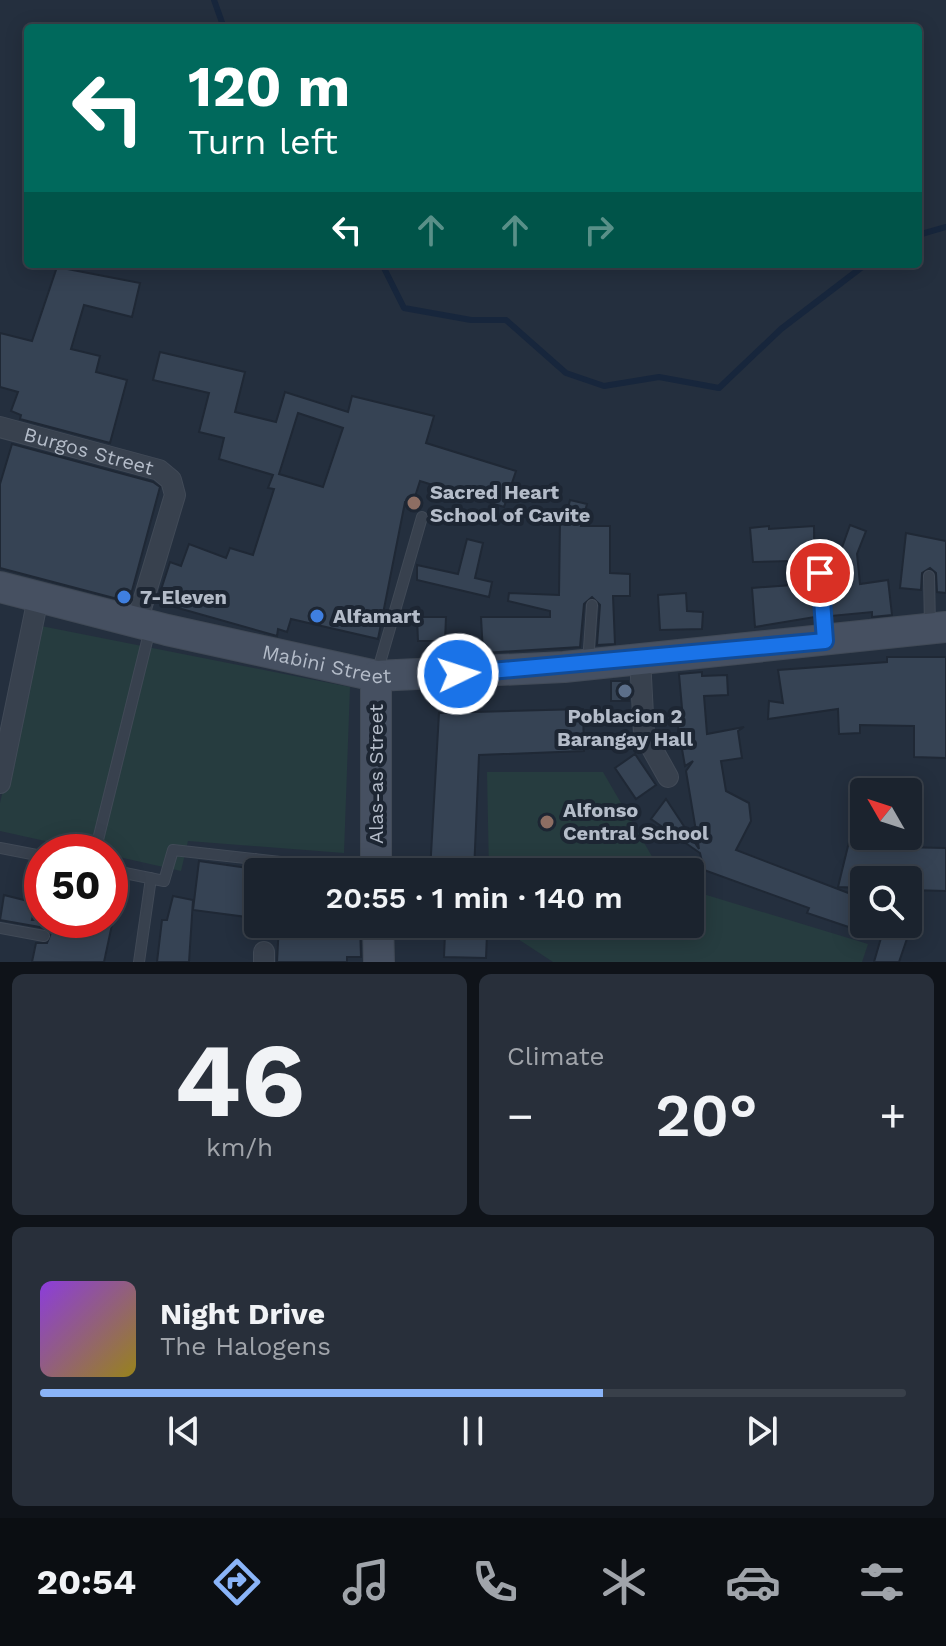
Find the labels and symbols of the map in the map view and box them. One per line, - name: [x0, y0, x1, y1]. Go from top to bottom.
- street label: Burgos Street: [21, 422, 157, 480]
- place label: Sacred Heart School of Cavite: [430, 480, 590, 527]
- marker: Sacred Heart School of Cavite: [405, 494, 423, 512]
- pin: [786, 539, 854, 607]
- place label: 7-Eleven: [140, 585, 227, 609]
- marker: 7-Eleven: [115, 588, 133, 606]
- place label: Alfamart: [333, 604, 420, 628]
- marker: Alfamart: [308, 607, 326, 625]
- position arrow: [416, 632, 500, 716]
- street label: Mabini Street: [260, 639, 392, 688]
- marker: Poblacion 2 Barangay Hall: [616, 682, 634, 700]
- street label: Alas-as Street: [364, 703, 388, 844]
- place label: Poblacion 2 Barangay Hall: [557, 704, 693, 751]
- north arrow: [850, 778, 922, 850]
- place label: Alfonso Central School: [563, 798, 709, 845]
- marker: Alfonso Central School: [538, 813, 556, 831]
- speed limit sign: 50: [24, 834, 128, 938]

